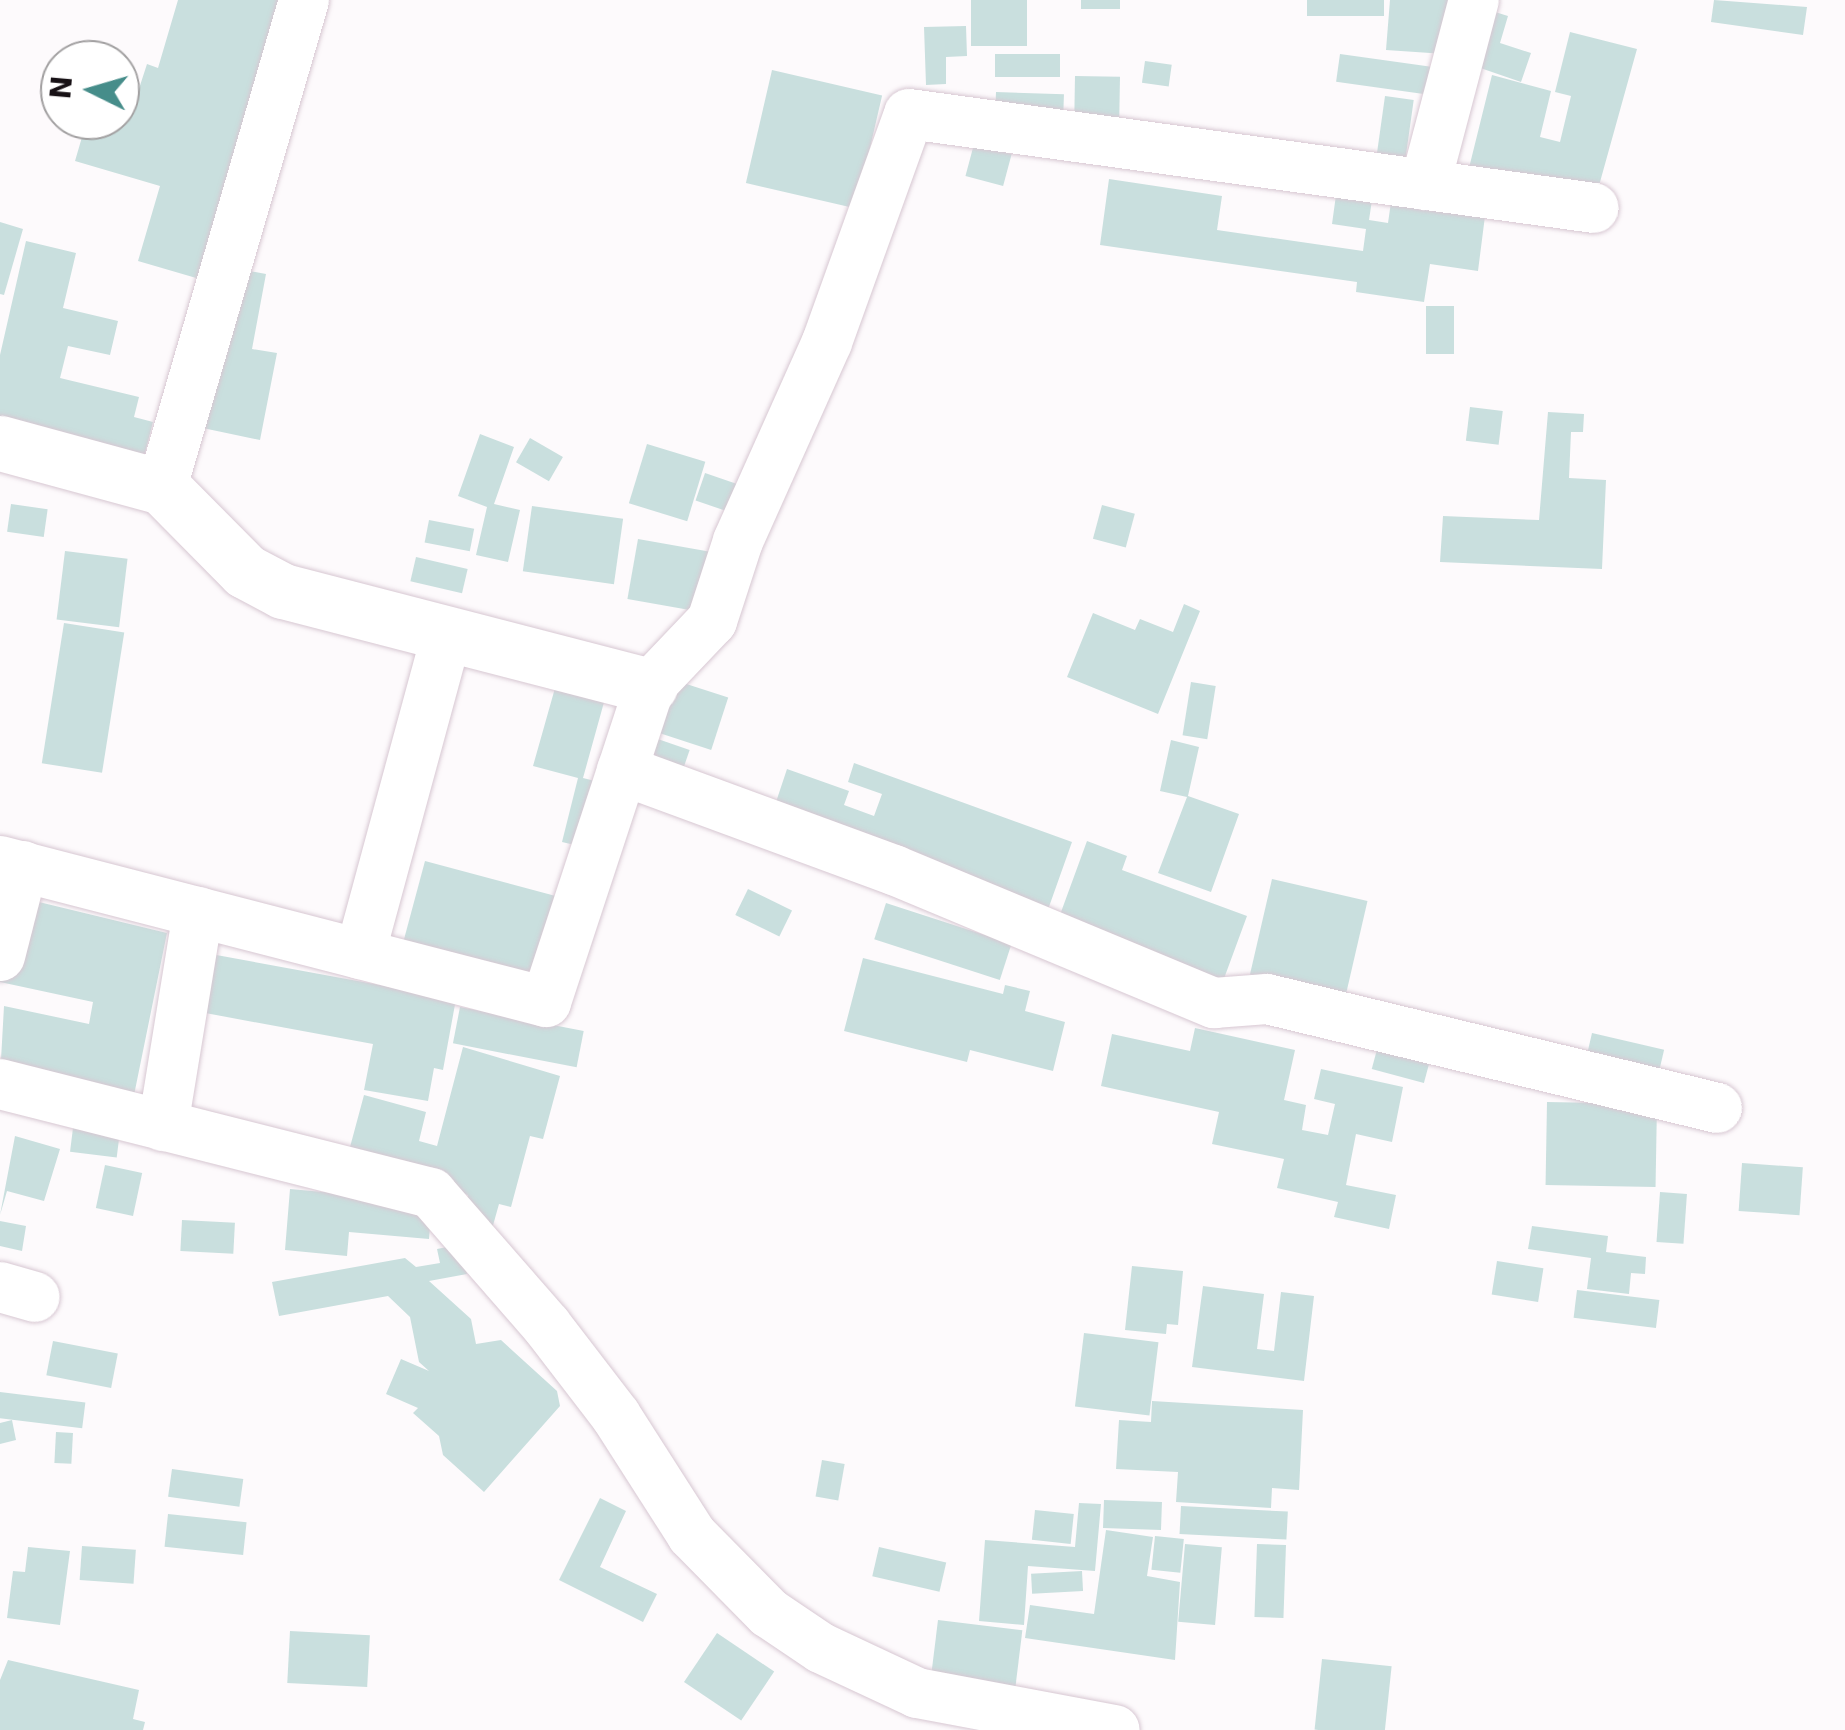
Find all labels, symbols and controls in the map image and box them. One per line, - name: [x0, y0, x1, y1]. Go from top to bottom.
- north arrow: [40, 40, 140, 140]
- text: N: [44, 74, 79, 101]

